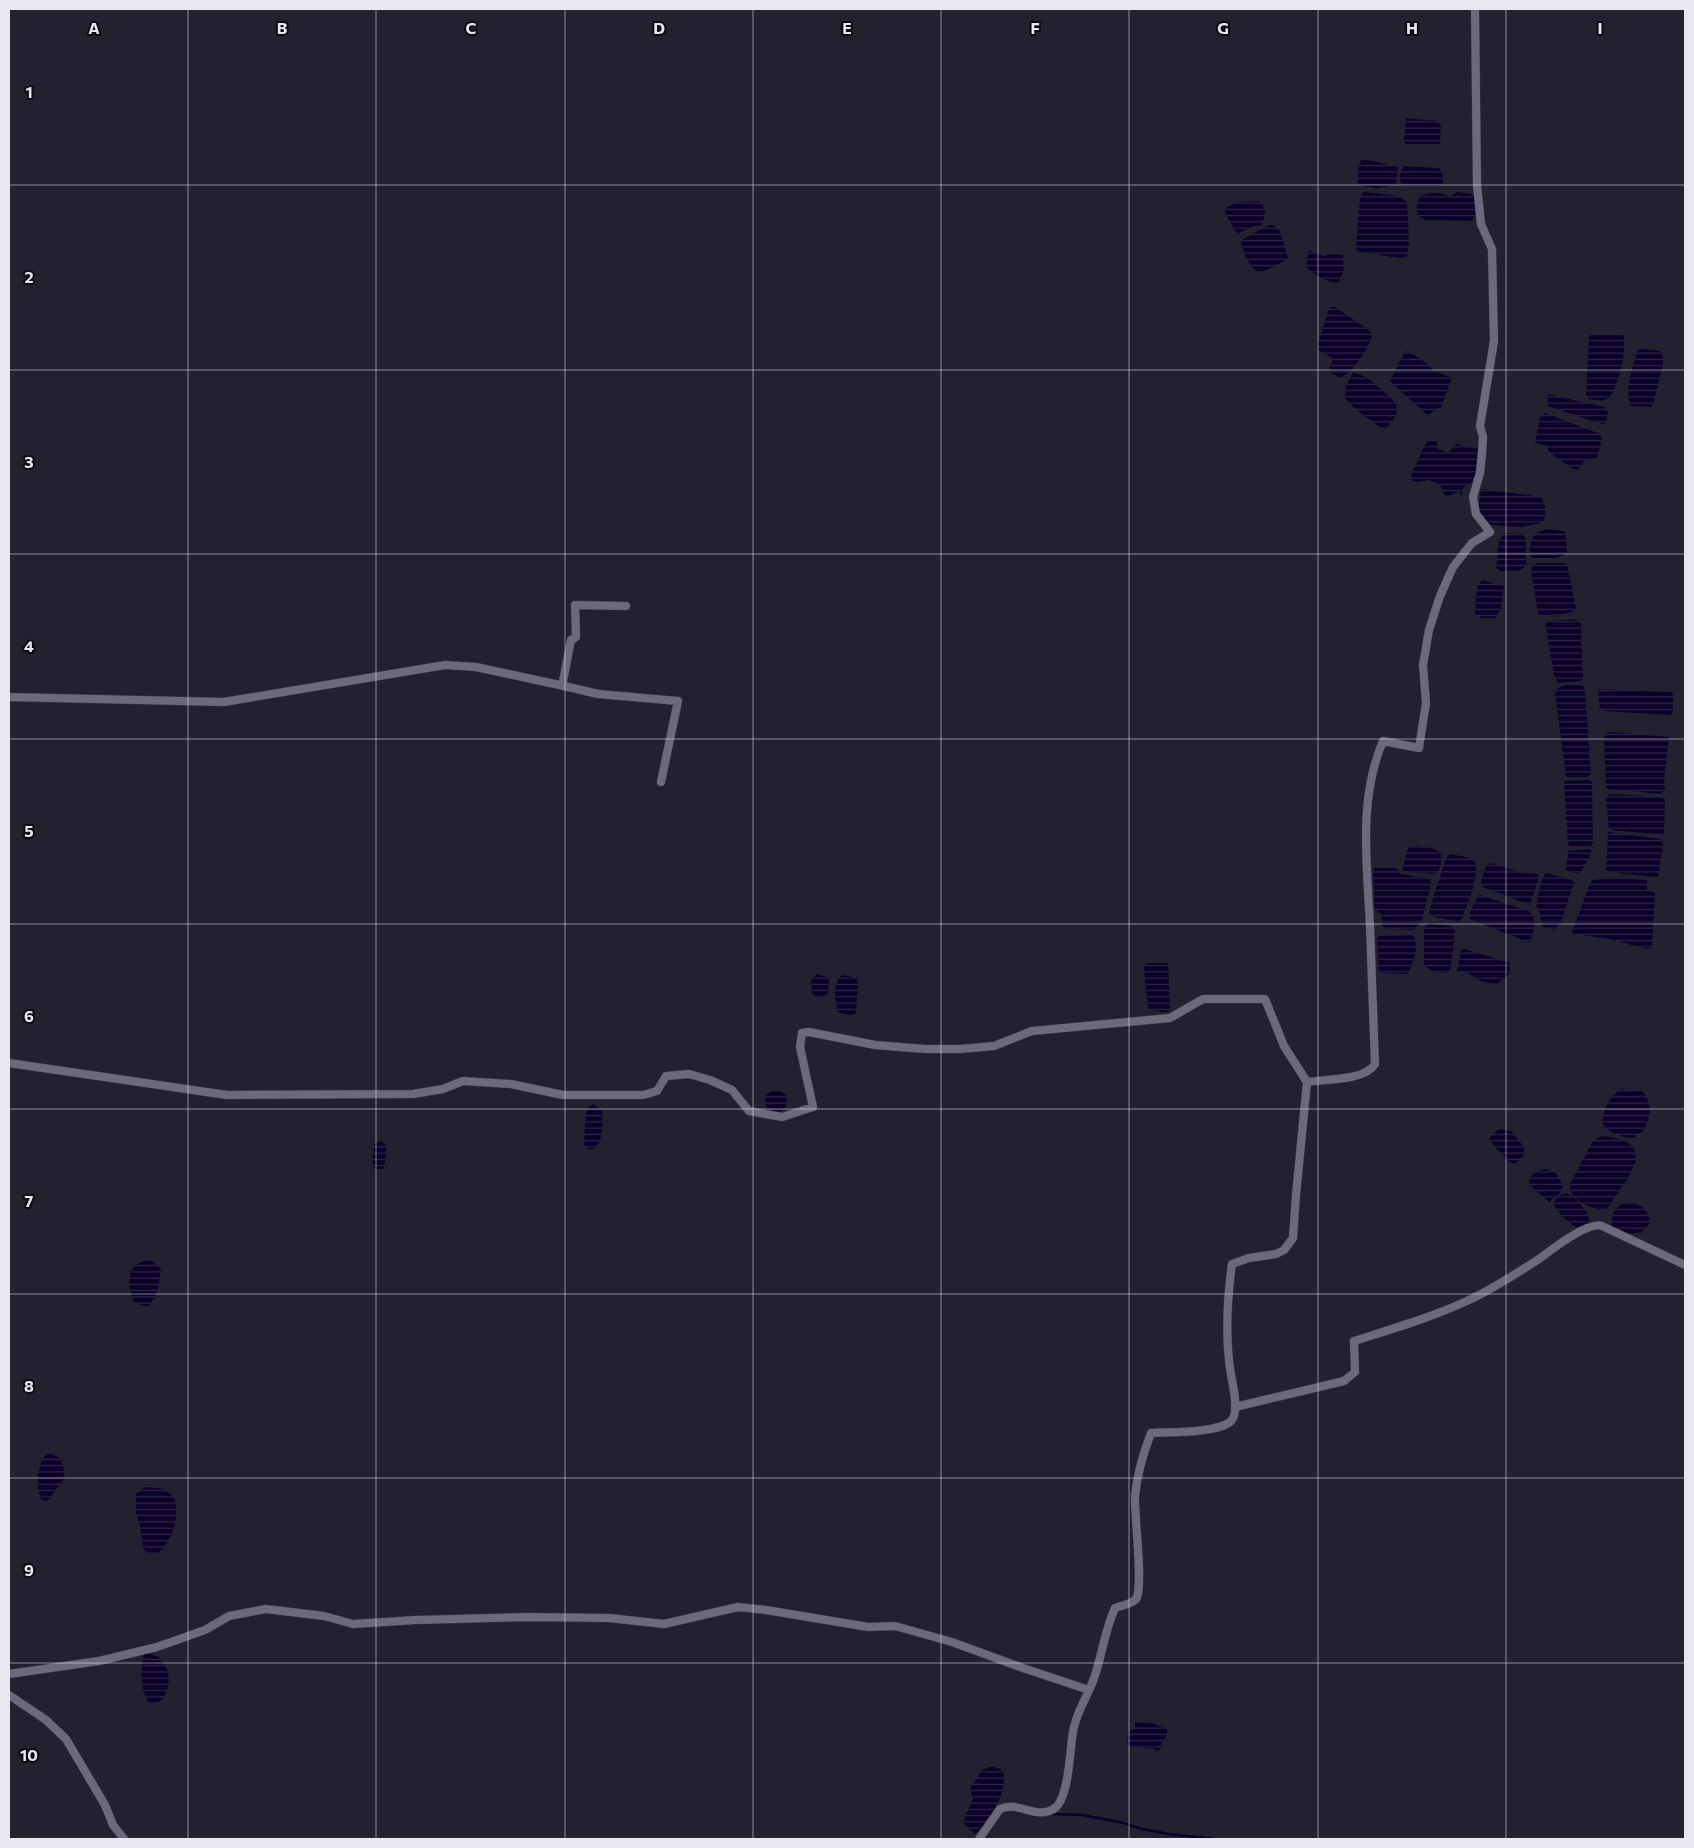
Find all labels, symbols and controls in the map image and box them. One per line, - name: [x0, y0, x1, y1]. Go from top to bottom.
- text: A: [88, 18, 100, 37]
- text: B: [277, 18, 288, 37]
- text: C: [466, 18, 477, 37]
- text: D: [653, 18, 665, 37]
- text: E: [842, 18, 852, 37]
- text: F: [1030, 18, 1040, 37]
- text: G: [1217, 18, 1229, 37]
- text: H: [1406, 18, 1418, 37]
- text: I: [1597, 18, 1603, 37]
- text: 1: [25, 82, 33, 101]
- text: 2: [24, 267, 34, 286]
- text: 3: [24, 452, 34, 471]
- text: 4: [24, 636, 34, 655]
- text: 5: [24, 821, 34, 840]
- text: 6: [24, 1006, 34, 1025]
- text: 7: [25, 1191, 34, 1210]
- text: 8: [24, 1376, 34, 1395]
- text: 9: [24, 1560, 34, 1579]
- text: 10: [20, 1745, 38, 1764]

